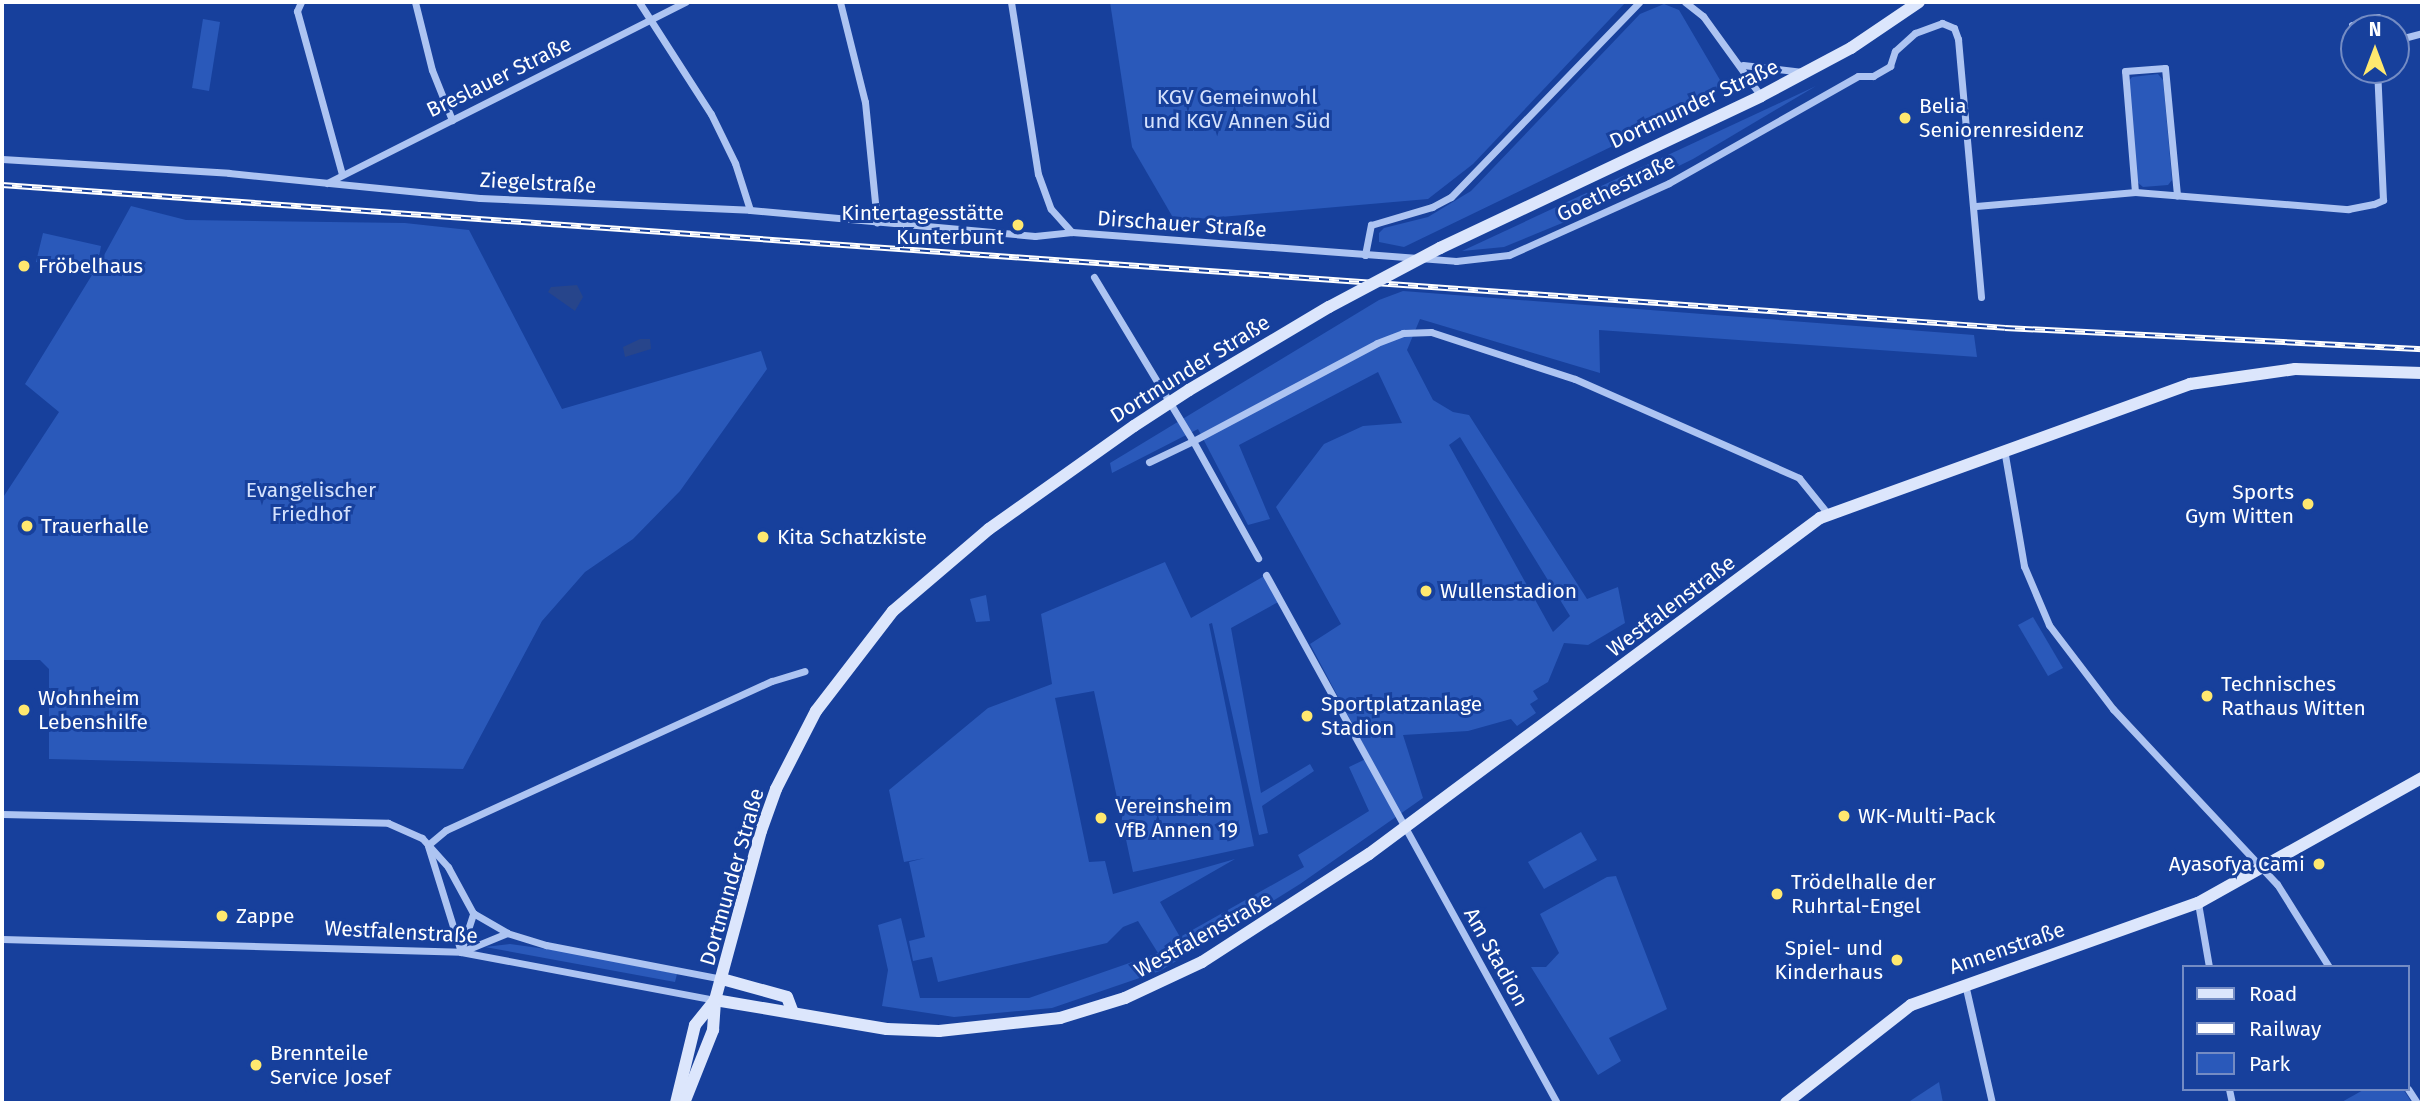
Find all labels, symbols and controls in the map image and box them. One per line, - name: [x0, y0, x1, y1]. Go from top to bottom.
- north arrow: [2340, 14, 2410, 84]
- text: N: [2369, 18, 2381, 41]
- street label: Breslauer Straße: [422, 31, 576, 123]
- street label: Dortmunder Straße: [1606, 54, 1782, 154]
- park label: KGV Gemeinwohl und KGV Annen Süd: [1143, 84, 1331, 134]
- place label: Belia Seniorenresidenz: [1919, 93, 2084, 143]
- marker: Belia Seniorenresidenz: [1897, 110, 1913, 126]
- street label: Goethestraße: [1553, 149, 1679, 227]
- street label: Ziegelstraße: [479, 167, 597, 199]
- place label: Kintertagesstätte Kunterbunt: [841, 200, 1004, 250]
- street label: Dirschauer Straße: [1096, 206, 1268, 242]
- marker: Kintertagesstätte Kunterbunt: [1010, 217, 1026, 233]
- place label: Fröbelhaus: [38, 253, 143, 279]
- marker: Fröbelhaus: [16, 258, 32, 274]
- street label: Dortmunder Straße: [1106, 310, 1274, 428]
- park label: Evangelischer Friedhof: [246, 477, 376, 527]
- place label: Sports Gym Witten: [2185, 479, 2294, 529]
- marker: Sports Gym Witten: [2300, 496, 2316, 512]
- place label: Trauerhalle: [41, 513, 149, 539]
- marker: Trauerhalle: [19, 518, 35, 534]
- place label: Kita Schatzkiste: [777, 524, 927, 550]
- marker: Kita Schatzkiste: [755, 529, 771, 545]
- street label: Westfalenstraße: [1602, 550, 1740, 662]
- place label: Wullenstadion: [1440, 578, 1577, 604]
- marker: Wullenstadion: [1418, 583, 1434, 599]
- place label: Technisches Rathaus Witten: [2221, 671, 2366, 721]
- place label: Wohnheim Lebenshilfe: [38, 685, 148, 735]
- marker: Technisches Rathaus Witten: [2199, 688, 2215, 704]
- place label: Sportplatzanlage Stadion: [1321, 691, 1482, 741]
- marker: Wohnheim Lebenshilfe: [16, 702, 32, 718]
- marker: Sportplatzanlage Stadion: [1299, 708, 1315, 724]
- street label: Dortmunder Straße: [695, 785, 769, 969]
- place label: Vereinsheim VfB Annen 19: [1115, 793, 1238, 843]
- place label: WK-Multi-Pack: [1858, 803, 1995, 829]
- marker: WK-Multi-Pack: [1836, 808, 1852, 824]
- marker: Vereinsheim VfB Annen 19: [1093, 810, 1109, 826]
- place label: Ayasofya Cami: [2169, 851, 2305, 877]
- marker: Ayasofya Cami: [2311, 856, 2327, 872]
- place label: Trödelhalle der Ruhrtal-Engel: [1791, 869, 1936, 919]
- marker: Trödelhalle der Ruhrtal-Engel: [1769, 886, 1785, 902]
- street label: Westfalenstraße: [1130, 887, 1276, 983]
- place label: Zappe: [236, 903, 294, 929]
- street label: Am Stadion: [1459, 903, 1533, 1011]
- marker: Zappe: [214, 908, 230, 924]
- street label: Westfalenstraße: [324, 915, 478, 949]
- street label: Annenstraße: [1946, 916, 2068, 980]
- place label: Spiel- und Kinderhaus: [1775, 935, 1883, 985]
- marker: Spiel- und Kinderhaus: [1889, 952, 1905, 968]
- legend: [2182, 965, 2410, 1091]
- text: Road: [2249, 981, 2297, 1007]
- text: Railway: [2249, 1016, 2321, 1042]
- place label: Brennteile Service Josef: [270, 1040, 391, 1090]
- text: Park: [2249, 1051, 2290, 1077]
- marker: Brennteile Service Josef: [248, 1057, 264, 1073]

